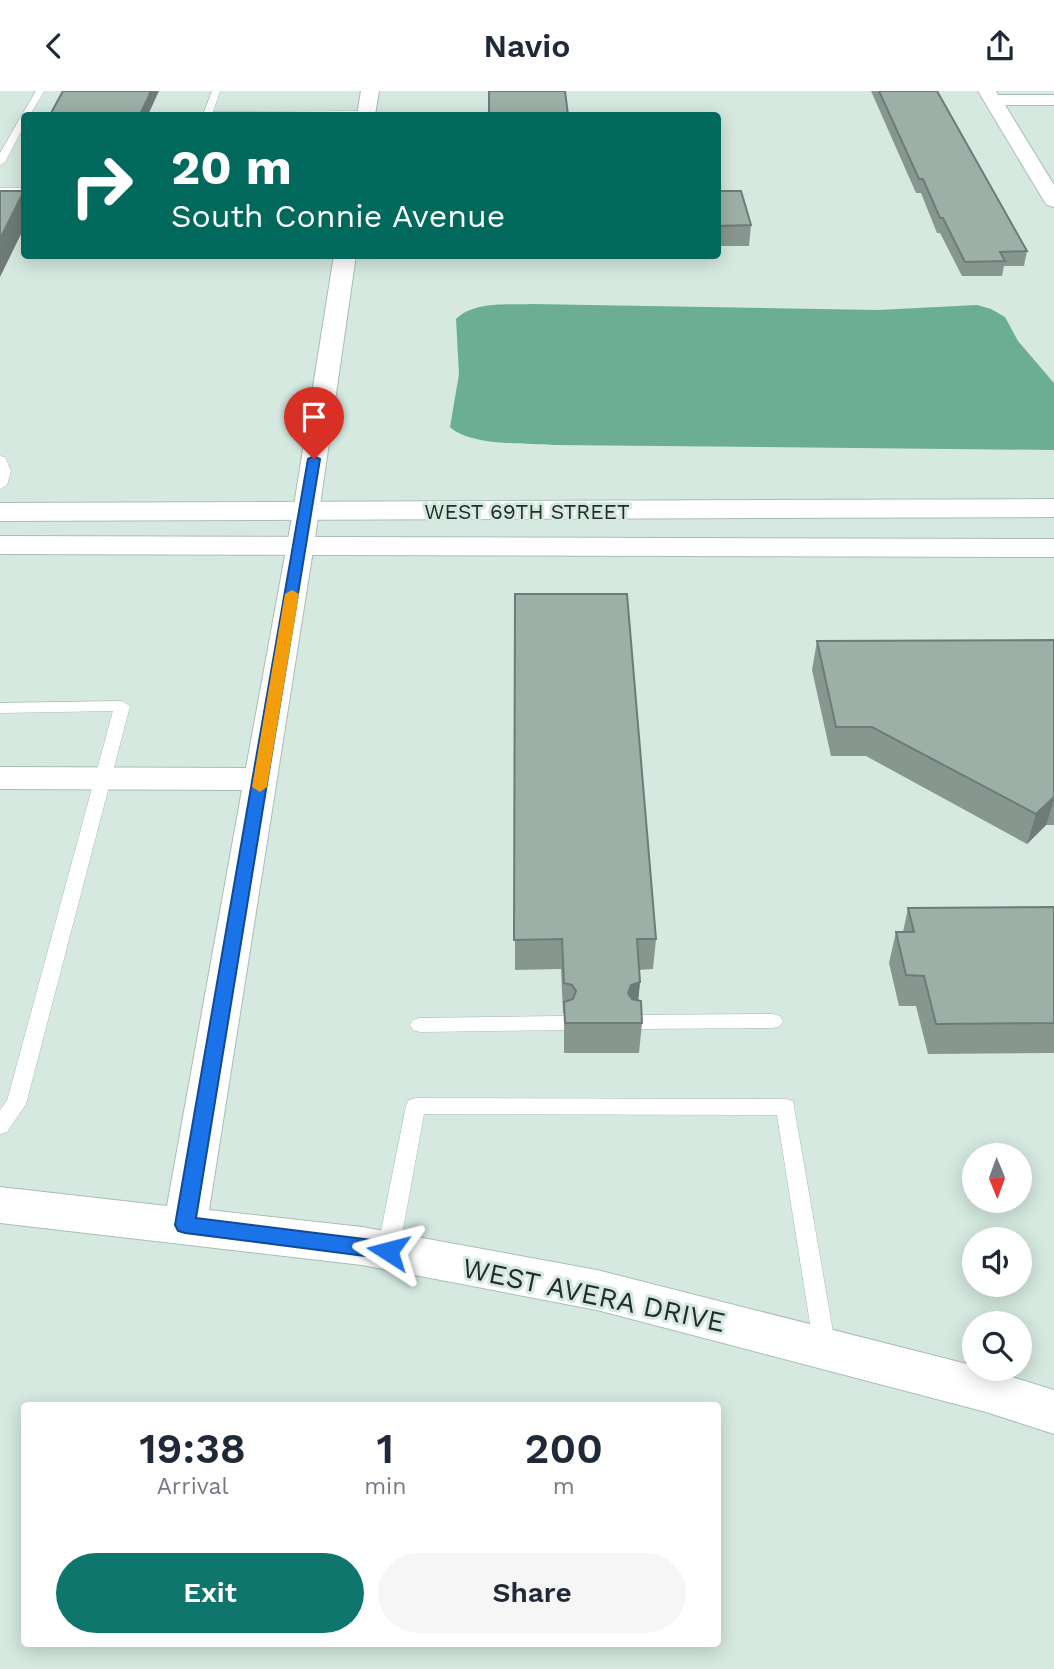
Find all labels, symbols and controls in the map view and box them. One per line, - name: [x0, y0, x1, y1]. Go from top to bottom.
- icon: back: [35, 27, 73, 65]
- text: Navio: [484, 27, 570, 65]
- icon: share: [981, 27, 1019, 65]
- text: 20 m: [171, 138, 292, 196]
- icon: right: [56, 140, 147, 231]
- text: South Connie Avenue: [171, 197, 505, 235]
- pin: [284, 387, 344, 459]
- icon: arrive: [295, 398, 333, 436]
- street label: WEST 69TH STREET: [424, 499, 630, 524]
- north arrow: [962, 1143, 1032, 1213]
- map controls: [962, 1143, 1032, 1381]
- position arrow: [351, 1214, 425, 1288]
- button: sound: [962, 1227, 1032, 1297]
- street label: WEST AVERA DRIVE: [460, 1251, 728, 1339]
- button: search: [962, 1311, 1032, 1381]
- text: 19:38: [139, 1424, 246, 1473]
- text: 1: [377, 1424, 394, 1473]
- text: 200: [525, 1424, 603, 1473]
- text: Arrival: [157, 1473, 228, 1500]
- text: min: [364, 1473, 406, 1500]
- text: m: [553, 1473, 575, 1500]
- button: Exit: [56, 1553, 364, 1633]
- button: Share: [378, 1553, 686, 1633]

